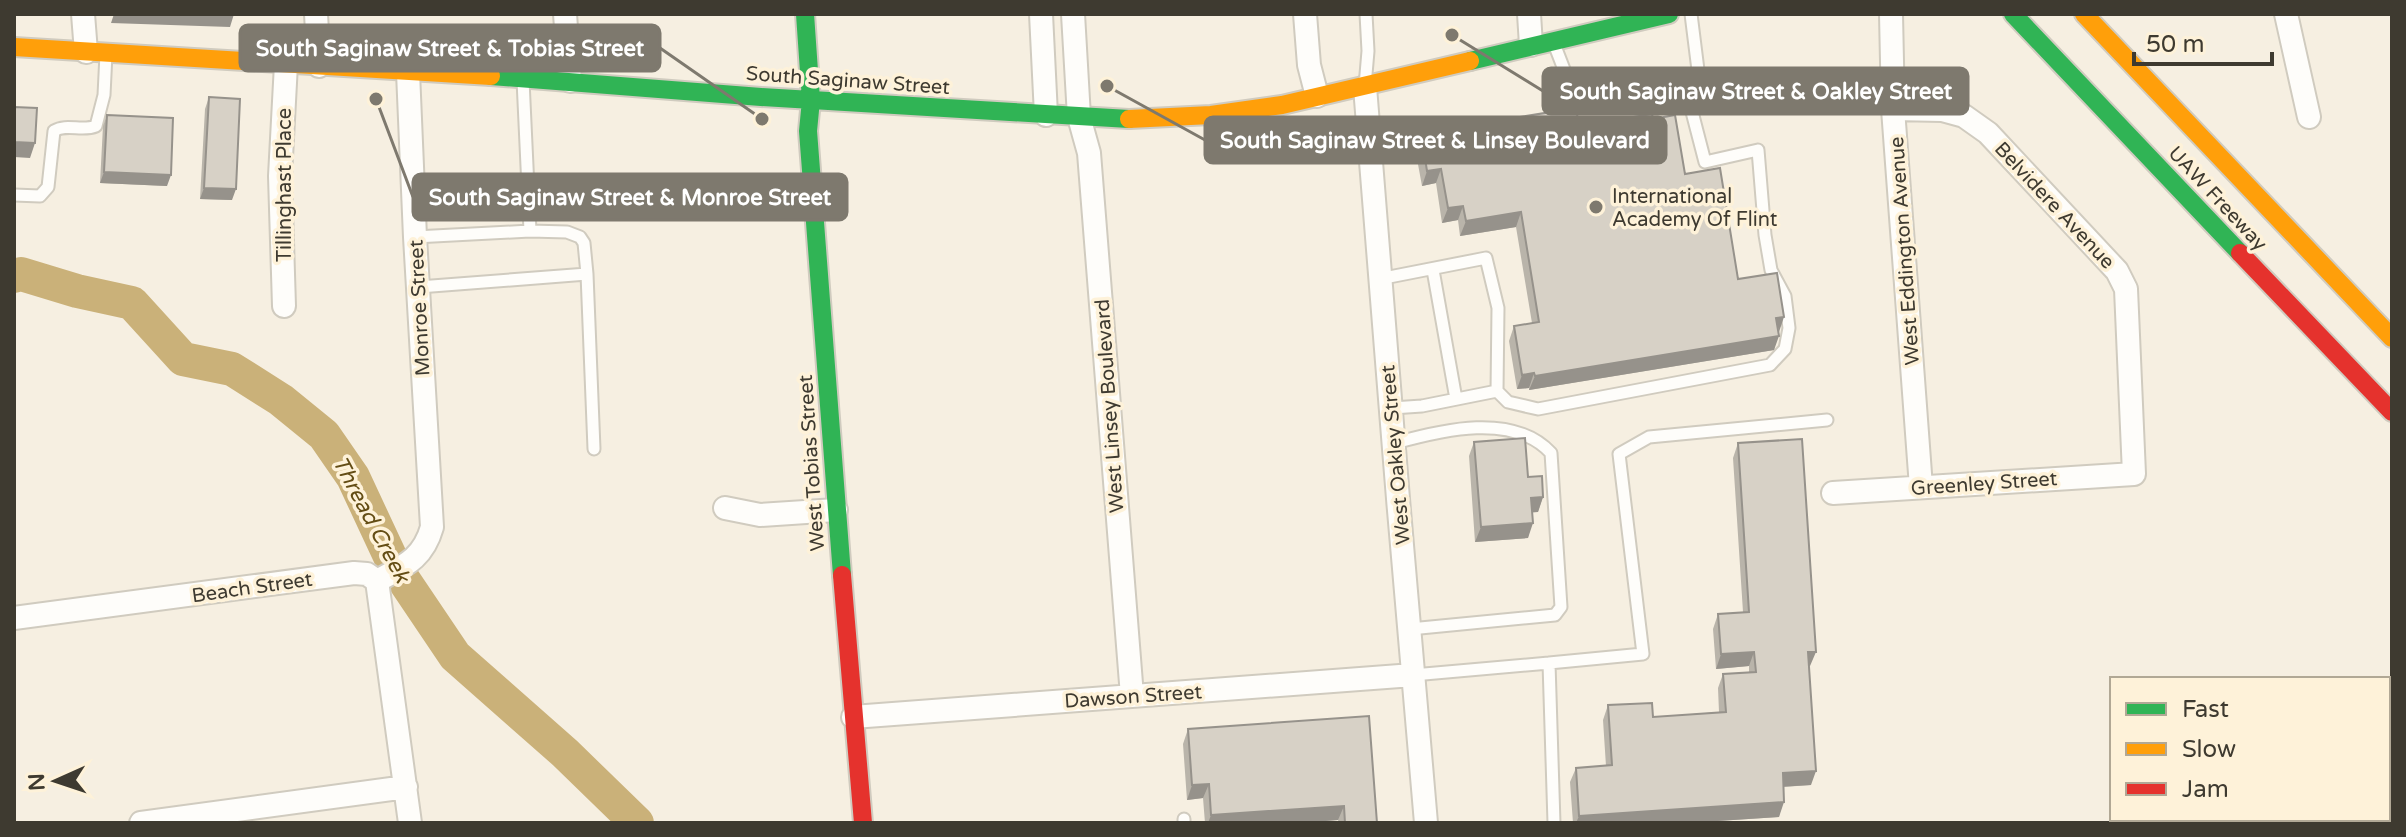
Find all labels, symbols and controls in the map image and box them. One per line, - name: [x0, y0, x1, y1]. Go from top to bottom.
- scale bar: [2134, 16, 2272, 66]
- callout: South Saginaw Street & Tobias Street: [240, 25, 660, 71]
- text: 50 m: [2146, 30, 2204, 59]
- text: South Saginaw Street & Tobias Street: [256, 36, 645, 62]
- street label: South Saginaw Street: [745, 62, 951, 100]
- callout: South Saginaw Street & Oakley Street: [1543, 68, 1968, 114]
- text: South Saginaw Street & Oakley Street: [1560, 79, 1953, 105]
- street label: Tillinghast Place: [273, 108, 297, 262]
- callout: South Saginaw Street & Linsey Boulevard: [1205, 117, 1666, 163]
- text: South Saginaw Street & Linsey Boulevard: [1220, 128, 1650, 154]
- street label: West Eddington Avenue: [1885, 136, 1925, 366]
- street label: Belvidere Avenue: [1989, 137, 2119, 274]
- street label: UAW Freeway: [2163, 141, 2272, 256]
- callout: South Saginaw Street & Monroe Street: [413, 174, 847, 220]
- text: South Saginaw Street & Monroe Street: [429, 185, 832, 211]
- place label: International Academy Of Flint: [1612, 185, 1778, 232]
- marker: International Academy Of Flint: [1587, 198, 1605, 216]
- street label: Monroe Street: [404, 239, 436, 377]
- street label: West Linsey Boulevard: [1091, 298, 1129, 514]
- street label: West Oakley Street: [1376, 364, 1416, 546]
- street label: West Tobias Street: [794, 374, 830, 552]
- water label: Thread Creek: [327, 452, 416, 589]
- street label: Greenley Street: [1910, 467, 2058, 501]
- street label: Beach Street: [190, 568, 314, 608]
- legend: [2110, 677, 2390, 821]
- street label: Dawson Street: [1063, 680, 1203, 714]
- text: Fast: [2182, 695, 2229, 724]
- text: Slow: [2182, 735, 2236, 764]
- north arrow: [16, 741, 96, 821]
- text: N: [24, 772, 50, 791]
- text: Jam: [2182, 775, 2229, 804]

